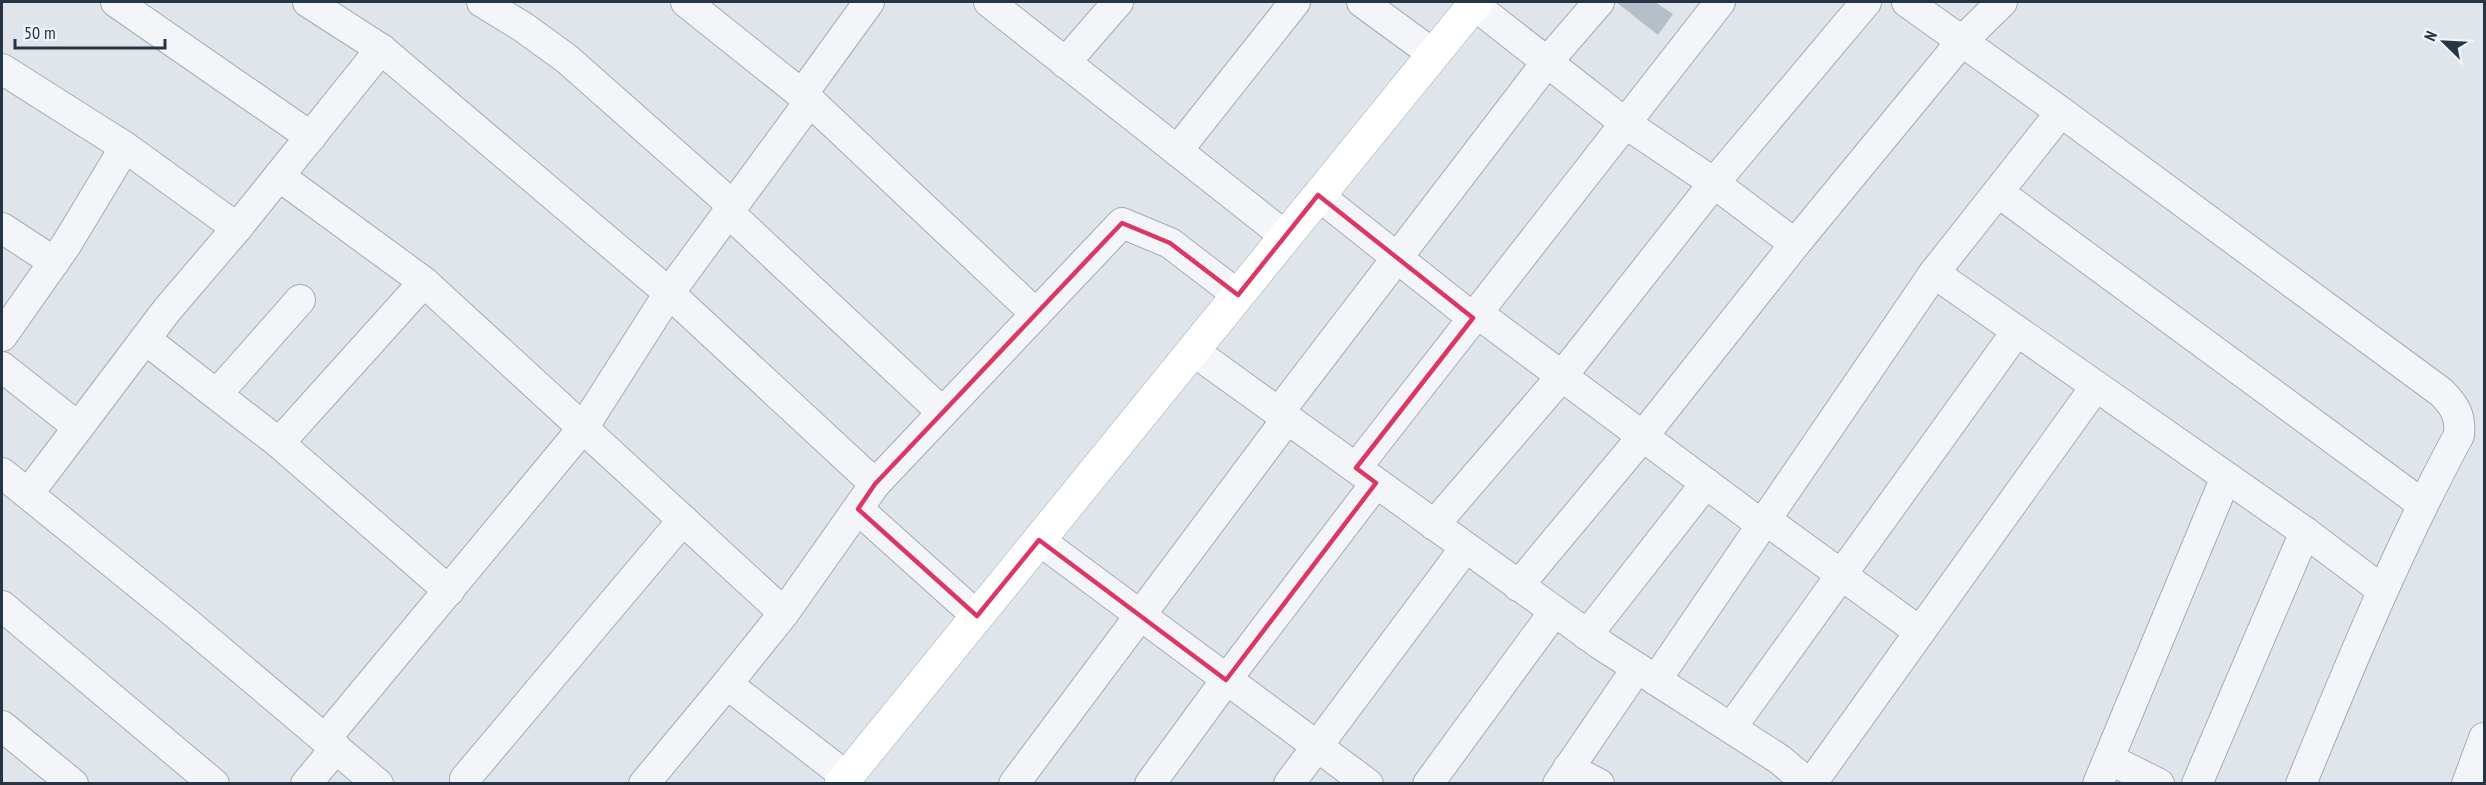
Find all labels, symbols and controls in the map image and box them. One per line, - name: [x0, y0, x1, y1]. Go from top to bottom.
- scale bar: [15, 12, 165, 50]
- north arrow: [2414, 12, 2474, 72]
- text: 50 m: [24, 21, 56, 44]
- text: N: [2419, 28, 2441, 44]

